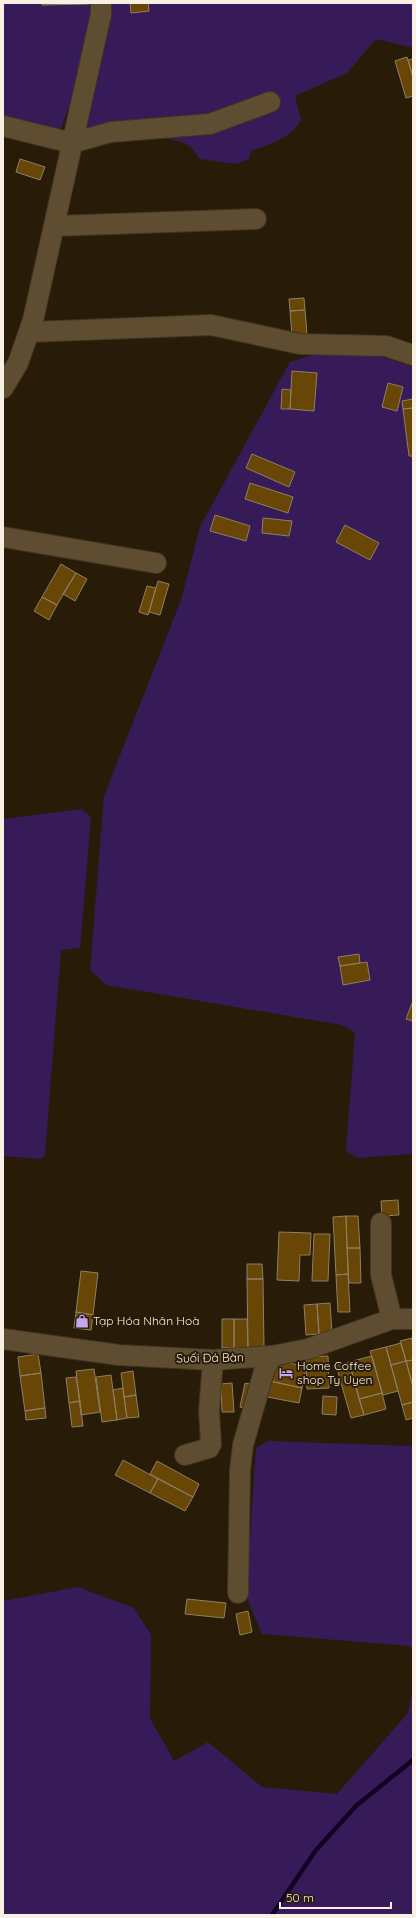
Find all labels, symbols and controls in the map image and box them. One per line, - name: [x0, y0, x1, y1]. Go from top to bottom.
- shop icon: Tạp Hóa Nhân Hoà: [74, 1313, 90, 1329]
- place label: Tạp Hóa Nhân Hoà: [93, 1313, 200, 1328]
- street label: Suối Đá Bàn: [176, 1349, 244, 1366]
- place label: Home Coffee shop Ty Uyen: [297, 1358, 373, 1387]
- hotel icon: Home Coffee shop Ty Uyen: [278, 1365, 294, 1381]
- scale bar: [280, 1884, 391, 1910]
- text: 50 m: [286, 1890, 314, 1905]

